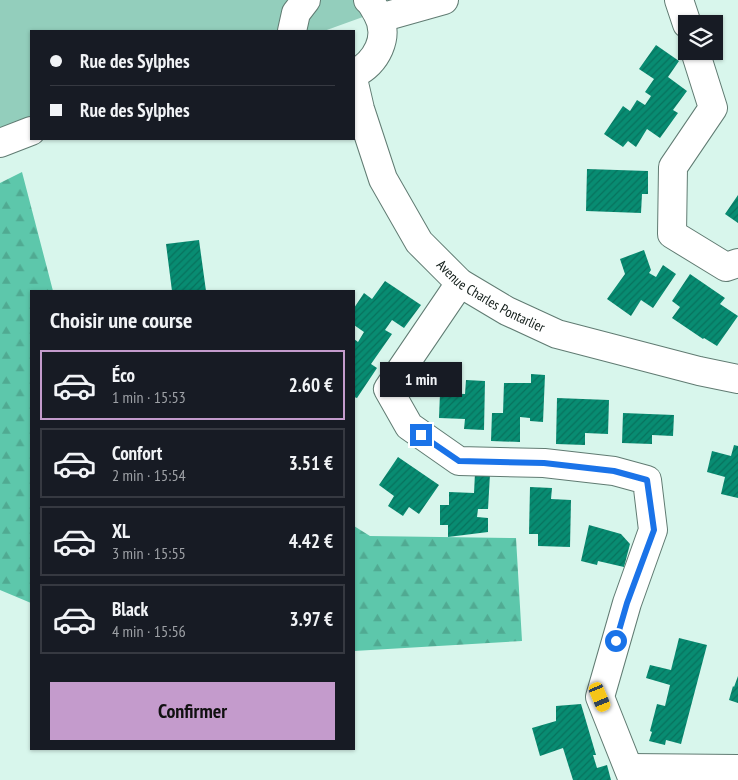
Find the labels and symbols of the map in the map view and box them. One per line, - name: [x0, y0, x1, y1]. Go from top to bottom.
- street label: Avenue Charles Pontarlier: [433, 256, 548, 336]
- callout: 1 min: [380, 362, 462, 398]
- route end: [410, 424, 432, 446]
- route start: [605, 630, 627, 652]
- car: [587, 680, 612, 714]

